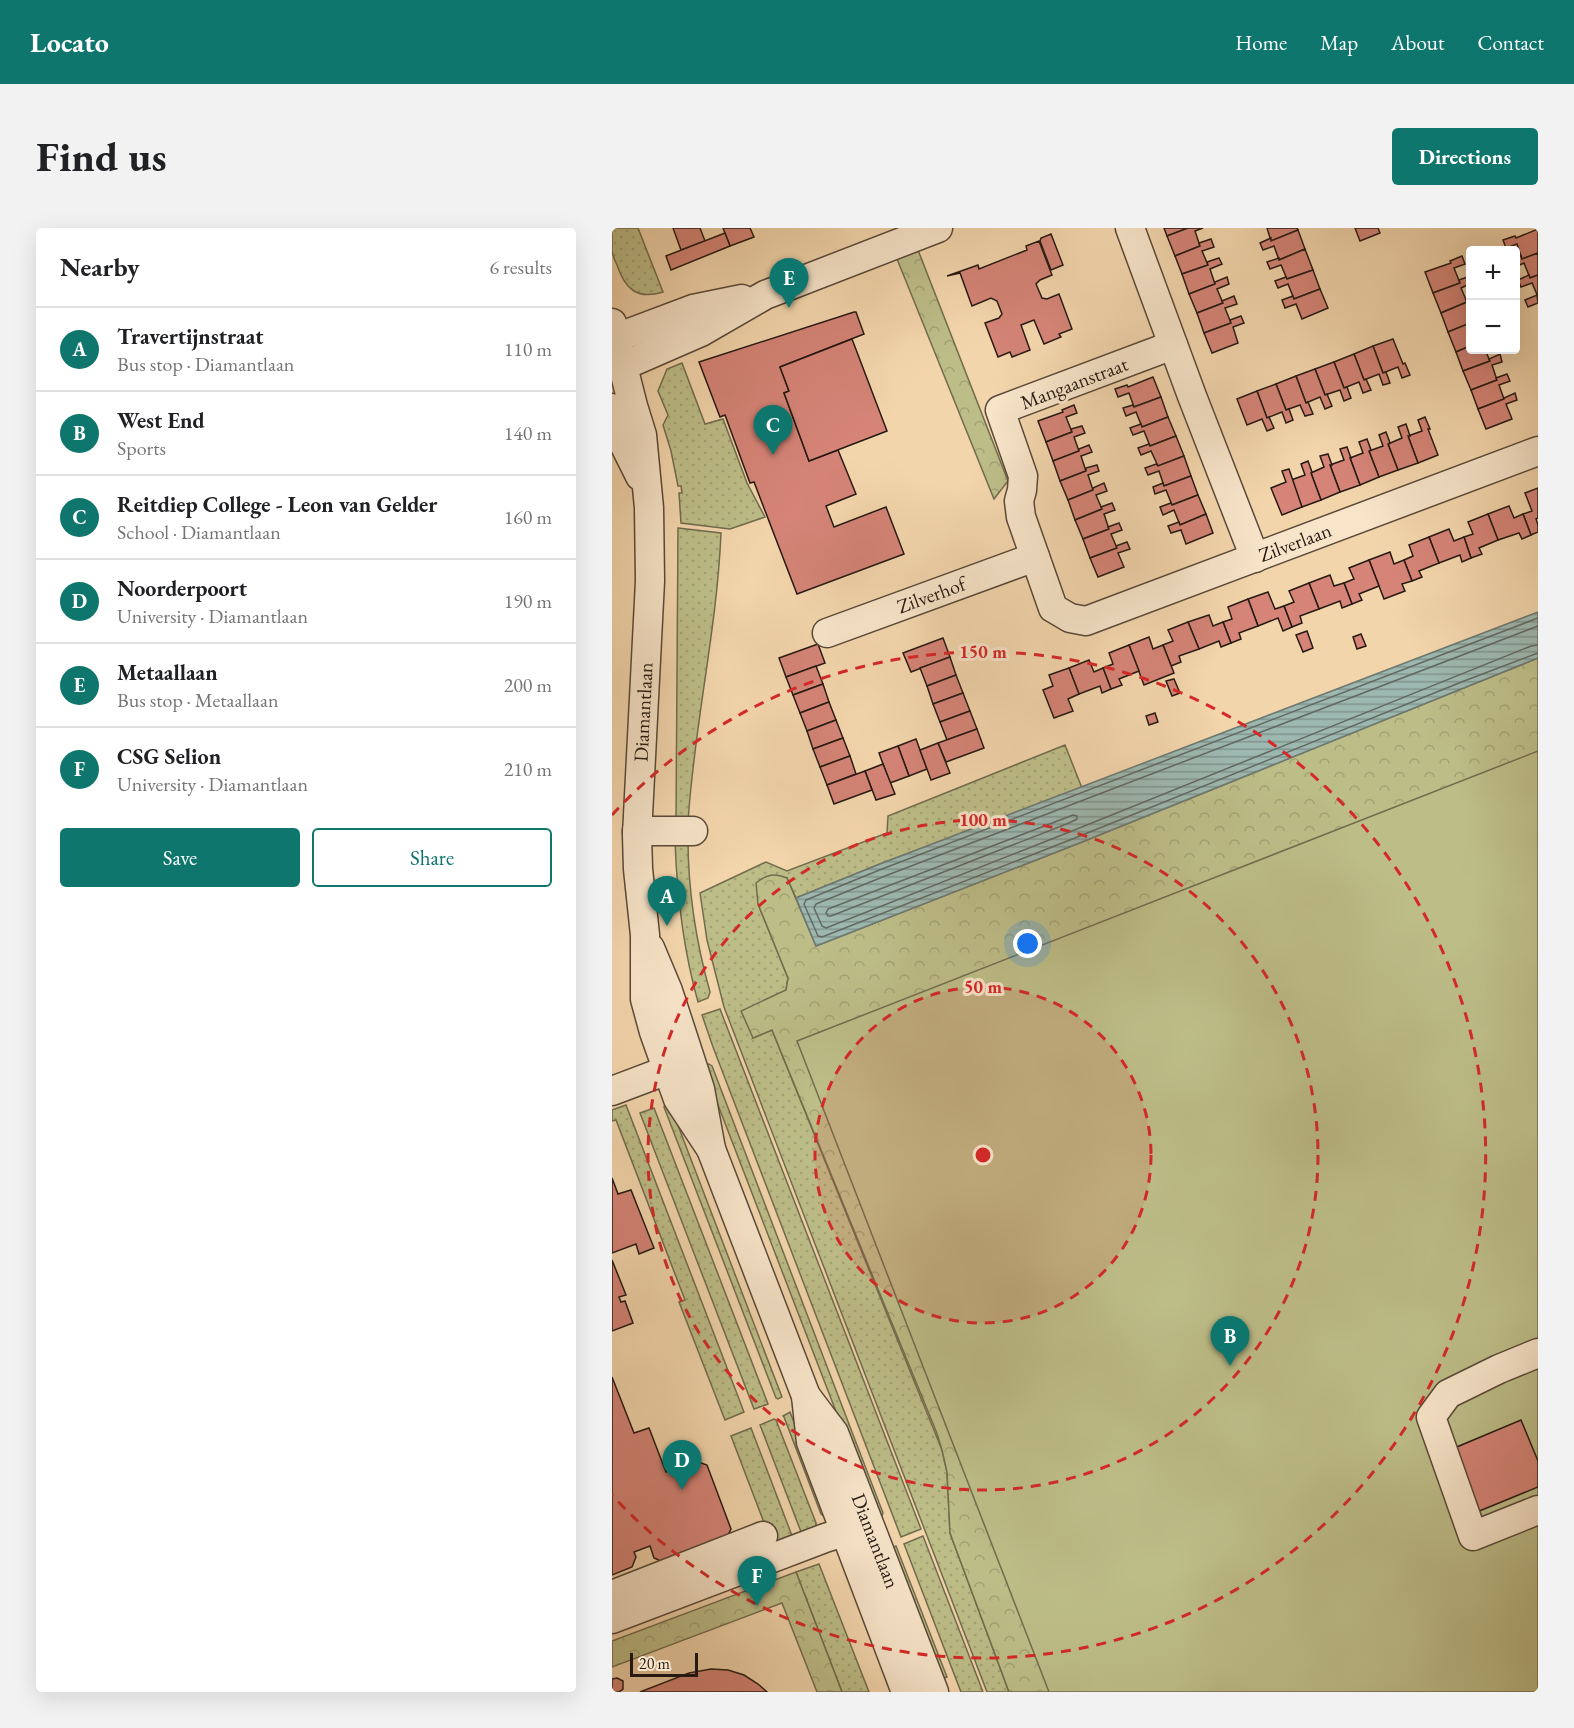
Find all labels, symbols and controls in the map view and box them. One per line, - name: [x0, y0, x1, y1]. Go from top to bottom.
- text: Locato: [30, 24, 109, 60]
- text: Home: [1235, 29, 1287, 56]
- text: Map: [1320, 29, 1358, 56]
- text: About: [1391, 29, 1444, 56]
- text: Contact: [1477, 29, 1544, 56]
- button: Directions: [1392, 128, 1538, 185]
- text: Find us: [36, 129, 167, 184]
- map controls: [1466, 246, 1520, 354]
- button: +: [1466, 246, 1520, 300]
- text: Nearby: [60, 250, 140, 284]
- text: 6 results: [489, 254, 552, 280]
- pin: E: [770, 259, 808, 308]
- button: −: [1466, 300, 1520, 354]
- text: Travertijnstraat: [117, 322, 264, 351]
- text: A: [72, 336, 87, 362]
- text: 110 m: [504, 336, 552, 362]
- street label: Mangaanstraat: [1017, 350, 1132, 415]
- text: Bus stop · Diamantlaan: [117, 351, 294, 377]
- text: West End: [117, 406, 205, 435]
- pin: C: [754, 406, 792, 455]
- text: B: [73, 420, 86, 446]
- text: 140 m: [504, 420, 552, 446]
- text: Sports: [117, 435, 166, 461]
- text: Reitdiep College - Leon van Gelder: [117, 490, 437, 519]
- text: C: [72, 504, 87, 530]
- text: 160 m: [504, 504, 552, 530]
- street label: Zilverlaan: [1255, 517, 1335, 568]
- text: School · Diamantlaan: [117, 519, 281, 545]
- street label: Zilverhof: [893, 570, 972, 619]
- text: Noorderpoort: [117, 574, 247, 603]
- text: D: [72, 588, 87, 614]
- text: 190 m: [504, 588, 552, 614]
- text: University · Diamantlaan: [117, 603, 308, 629]
- text: 150 m: [959, 640, 1007, 663]
- text: Metaallaan: [117, 658, 218, 687]
- street label: Diamantlaan: [627, 661, 659, 762]
- text: E: [74, 672, 85, 698]
- text: 200 m: [504, 672, 552, 698]
- text: Bus stop · Metaallaan: [117, 687, 279, 713]
- text: CSG Selion: [117, 742, 221, 771]
- text: F: [74, 756, 85, 782]
- text: 210 m: [504, 756, 552, 782]
- text: University · Diamantlaan: [117, 771, 308, 797]
- text: 100 m: [959, 808, 1007, 831]
- button: Save: [60, 828, 300, 887]
- button: Share: [312, 828, 552, 887]
- pin: A: [648, 876, 686, 926]
- your location: [1013, 929, 1042, 958]
- text: 50 m: [964, 975, 1002, 998]
- centre of rings: [973, 1145, 993, 1165]
- pin: B: [1210, 1316, 1250, 1366]
- pin: D: [662, 1440, 702, 1490]
- street label: Diamantlaan: [846, 1490, 906, 1592]
- pin: F: [738, 1556, 776, 1606]
- scale bar: [630, 1650, 698, 1678]
- text: 20 m: [639, 1653, 670, 1674]

